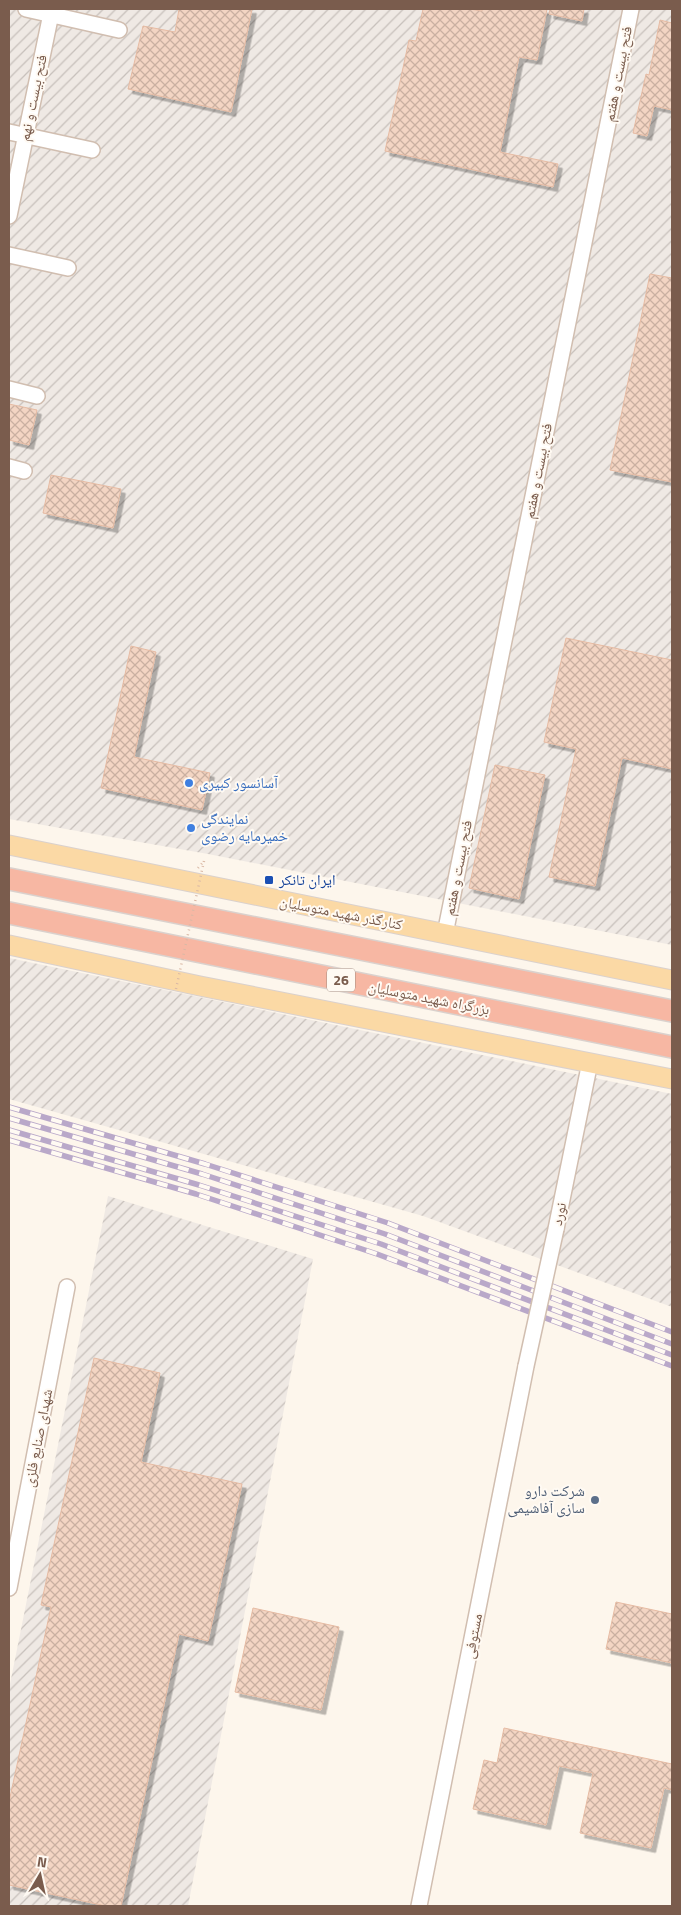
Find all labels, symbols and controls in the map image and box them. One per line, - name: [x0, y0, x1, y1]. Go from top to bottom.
- street label: فتح بیست و هفتم: [597, 24, 638, 124]
- street label: فتح بیست و نهم: [12, 52, 53, 143]
- street label: فتح بیست و هفتم: [517, 421, 558, 521]
- place label: آسانسور کبیری: [199, 771, 279, 794]
- marker: آسانسور کبیری: [183, 777, 195, 789]
- place label: نمایندگی خمیرمایه رضوی: [201, 807, 288, 847]
- street label: فتح بیست و هفتم: [437, 818, 478, 918]
- marker: نمایندگی خمیرمایه رضوی: [185, 822, 197, 834]
- place label: ایران تانکر: [278, 868, 335, 891]
- marker: ایران تانکر: [263, 874, 275, 886]
- street label: کنارگذر شهید متوسلیان: [278, 889, 405, 936]
- road number: 26: [327, 968, 355, 992]
- street label: بزرگراه شهید متوسلیان: [366, 974, 492, 1021]
- street label: نورد: [545, 1200, 572, 1228]
- street label: شهدای صنایع فلزی: [17, 1387, 58, 1489]
- place label: شرکت دارو سازی آفاشیمی: [508, 1479, 585, 1519]
- marker: شرکت دارو سازی آفاشیمی: [589, 1494, 601, 1506]
- street label: مستوفی: [457, 1611, 488, 1661]
- north arrow: [15, 1850, 65, 1900]
- text: N: [36, 1851, 49, 1873]

